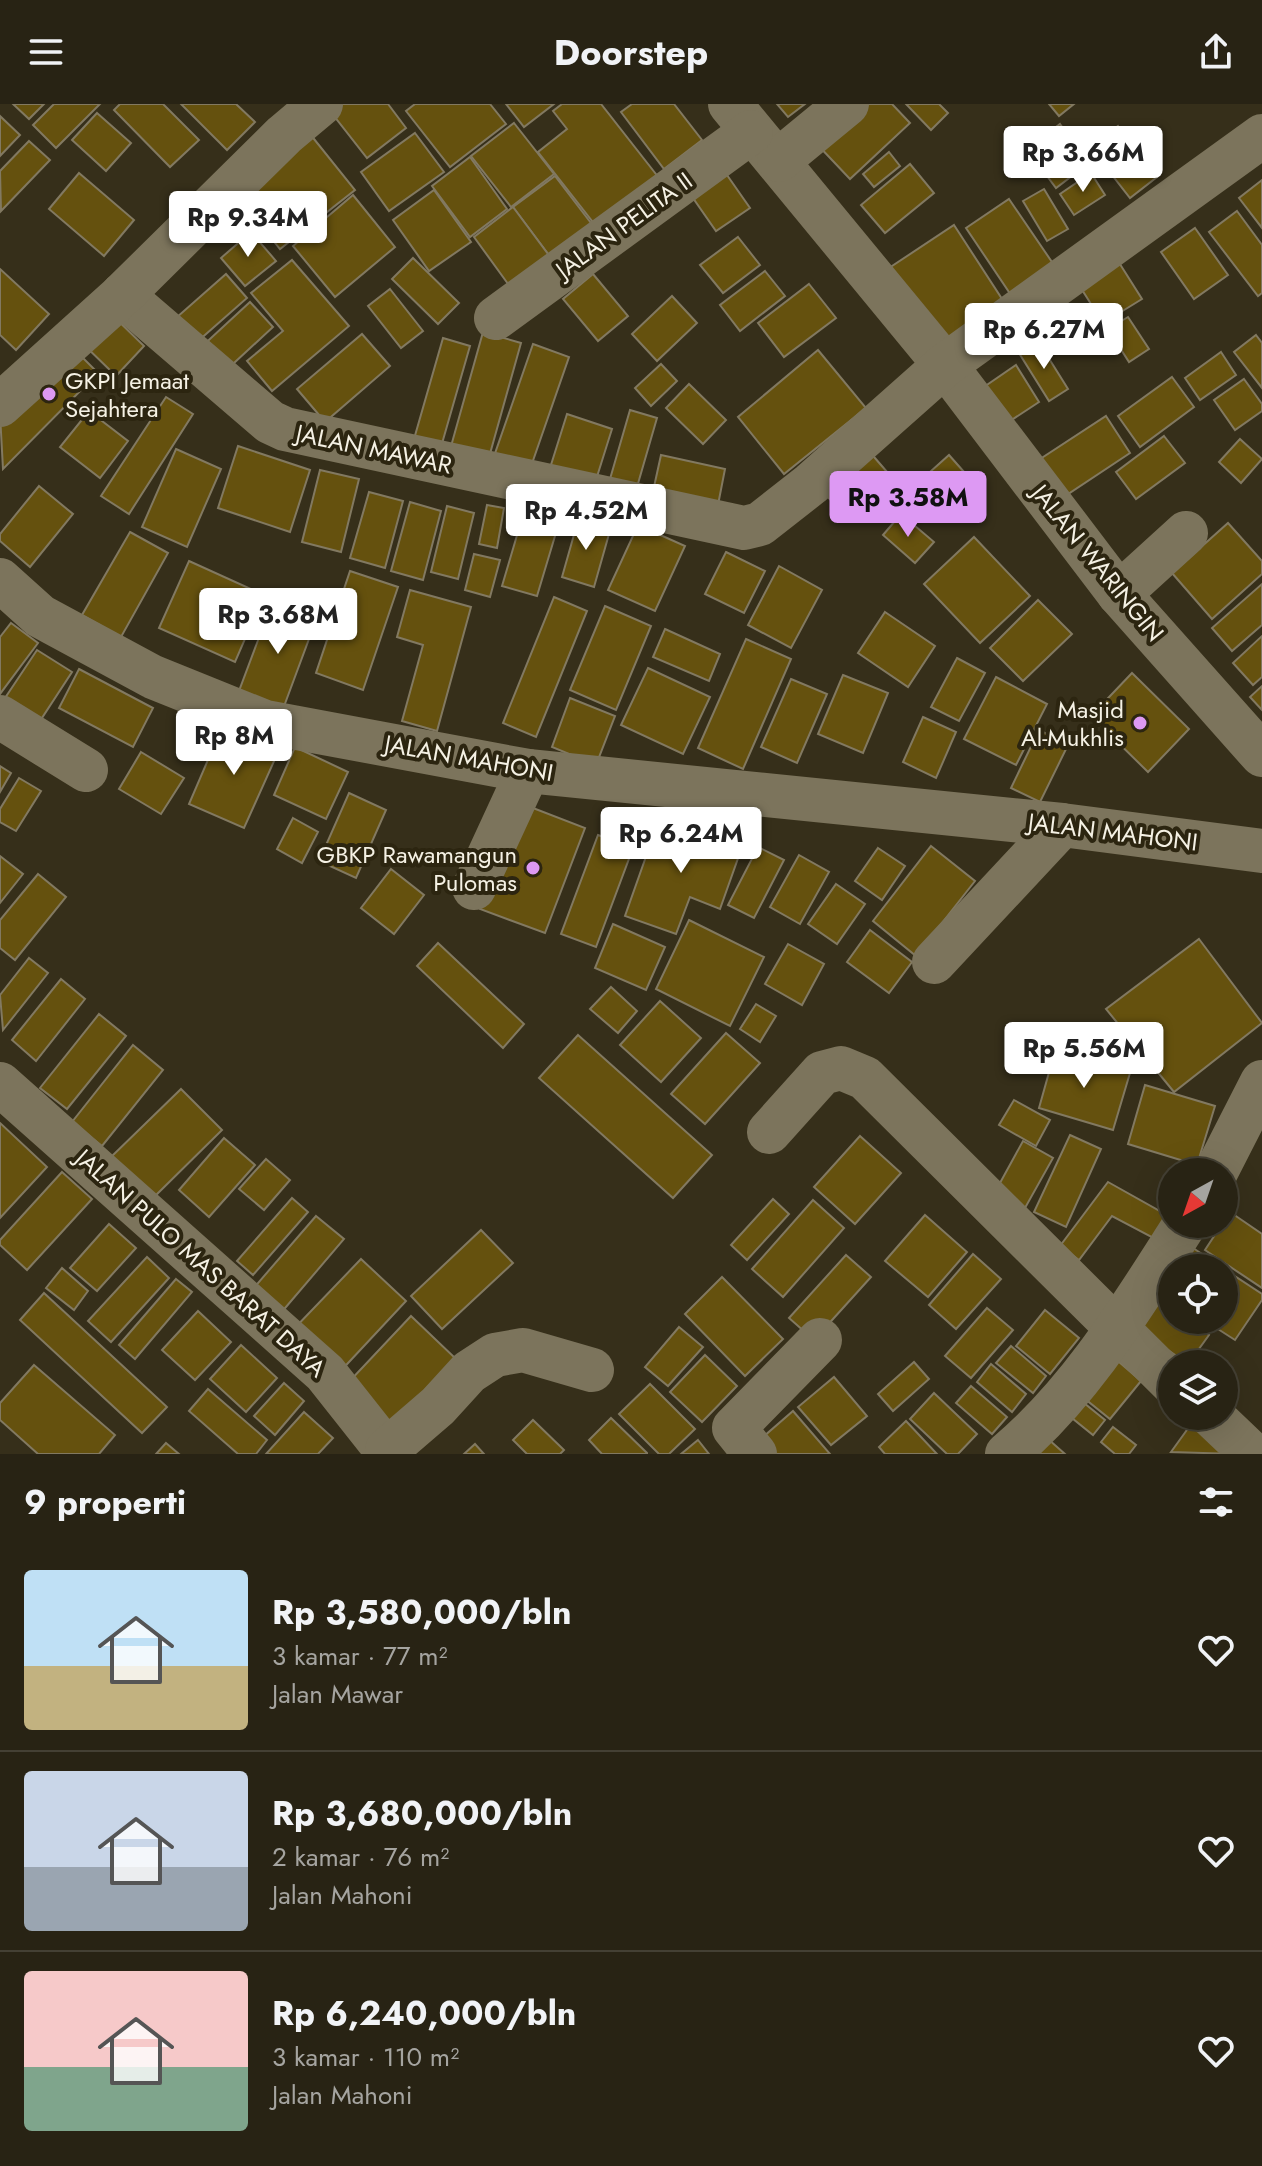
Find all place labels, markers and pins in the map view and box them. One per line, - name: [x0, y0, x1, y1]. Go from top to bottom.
- pin: Rp 3.66M: [1000, 126, 1166, 194]
- pin: Rp 9.34M: [165, 191, 331, 259]
- pin: Rp 6.27M: [961, 303, 1127, 371]
- place label: GKPI Jemaat Sejahtera: [65, 363, 189, 426]
- marker: GKPI Jemaat Sejahtera: [40, 385, 58, 403]
- pin: Rp 3.58M: [825, 471, 991, 539]
- pin: Rp 4.52M: [503, 484, 669, 552]
- pin: Rp 3.68M: [195, 588, 361, 656]
- place label: Masjid Al-Mukhlis: [1021, 692, 1124, 755]
- pin: Rp 8M: [178, 709, 290, 777]
- marker: Masjid Al-Mukhlis: [1131, 714, 1149, 732]
- pin: Rp 6.24M: [598, 807, 764, 875]
- place label: GBKP Rawamangun Pulomas: [317, 837, 517, 900]
- marker: GBKP Rawamangun Pulomas: [524, 859, 542, 877]
- pin: Rp 5.56M: [1001, 1022, 1167, 1090]

